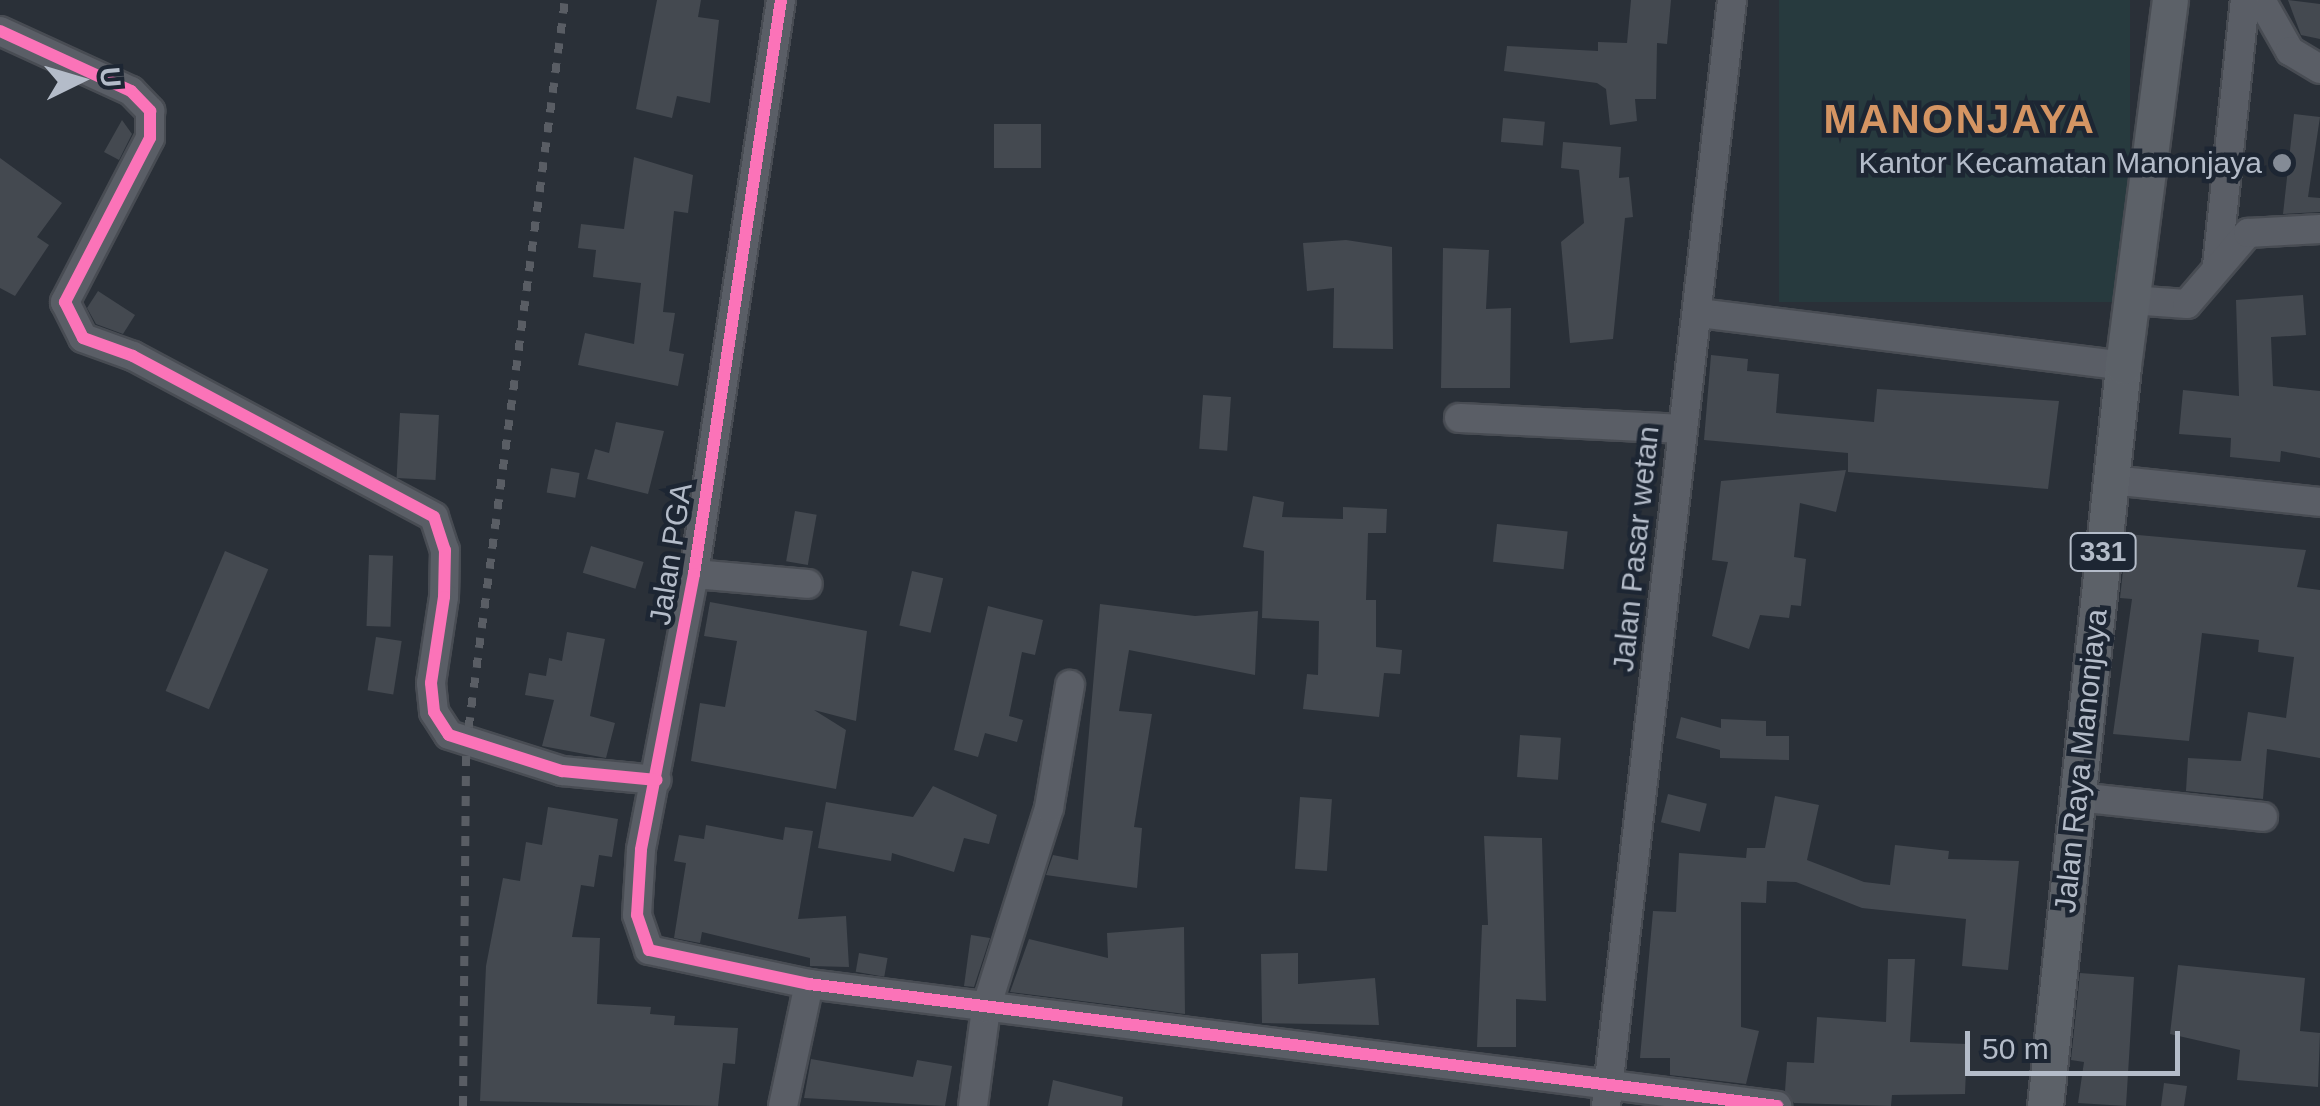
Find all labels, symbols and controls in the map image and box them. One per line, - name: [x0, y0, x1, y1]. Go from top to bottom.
- north arrow: [30, 30, 130, 130]
- text: U: [94, 66, 127, 89]
- district label: MANONJAYA: [1824, 95, 2096, 143]
- place label: Kantor Kecamatan Manonjaya: [1858, 145, 2262, 181]
- marker: Kantor Kecamatan Manonjaya: [2271, 152, 2293, 174]
- street label: Jalan Pasar wetan: [1605, 424, 1667, 674]
- street label: Jalan PGA: [642, 480, 700, 628]
- road number: 331: [2068, 529, 2138, 575]
- street label: Jalan Raya Manonjaya: [2047, 607, 2115, 915]
- scale bar: [1970, 1011, 2185, 1073]
- text: 50 m: [1982, 1032, 2049, 1065]

